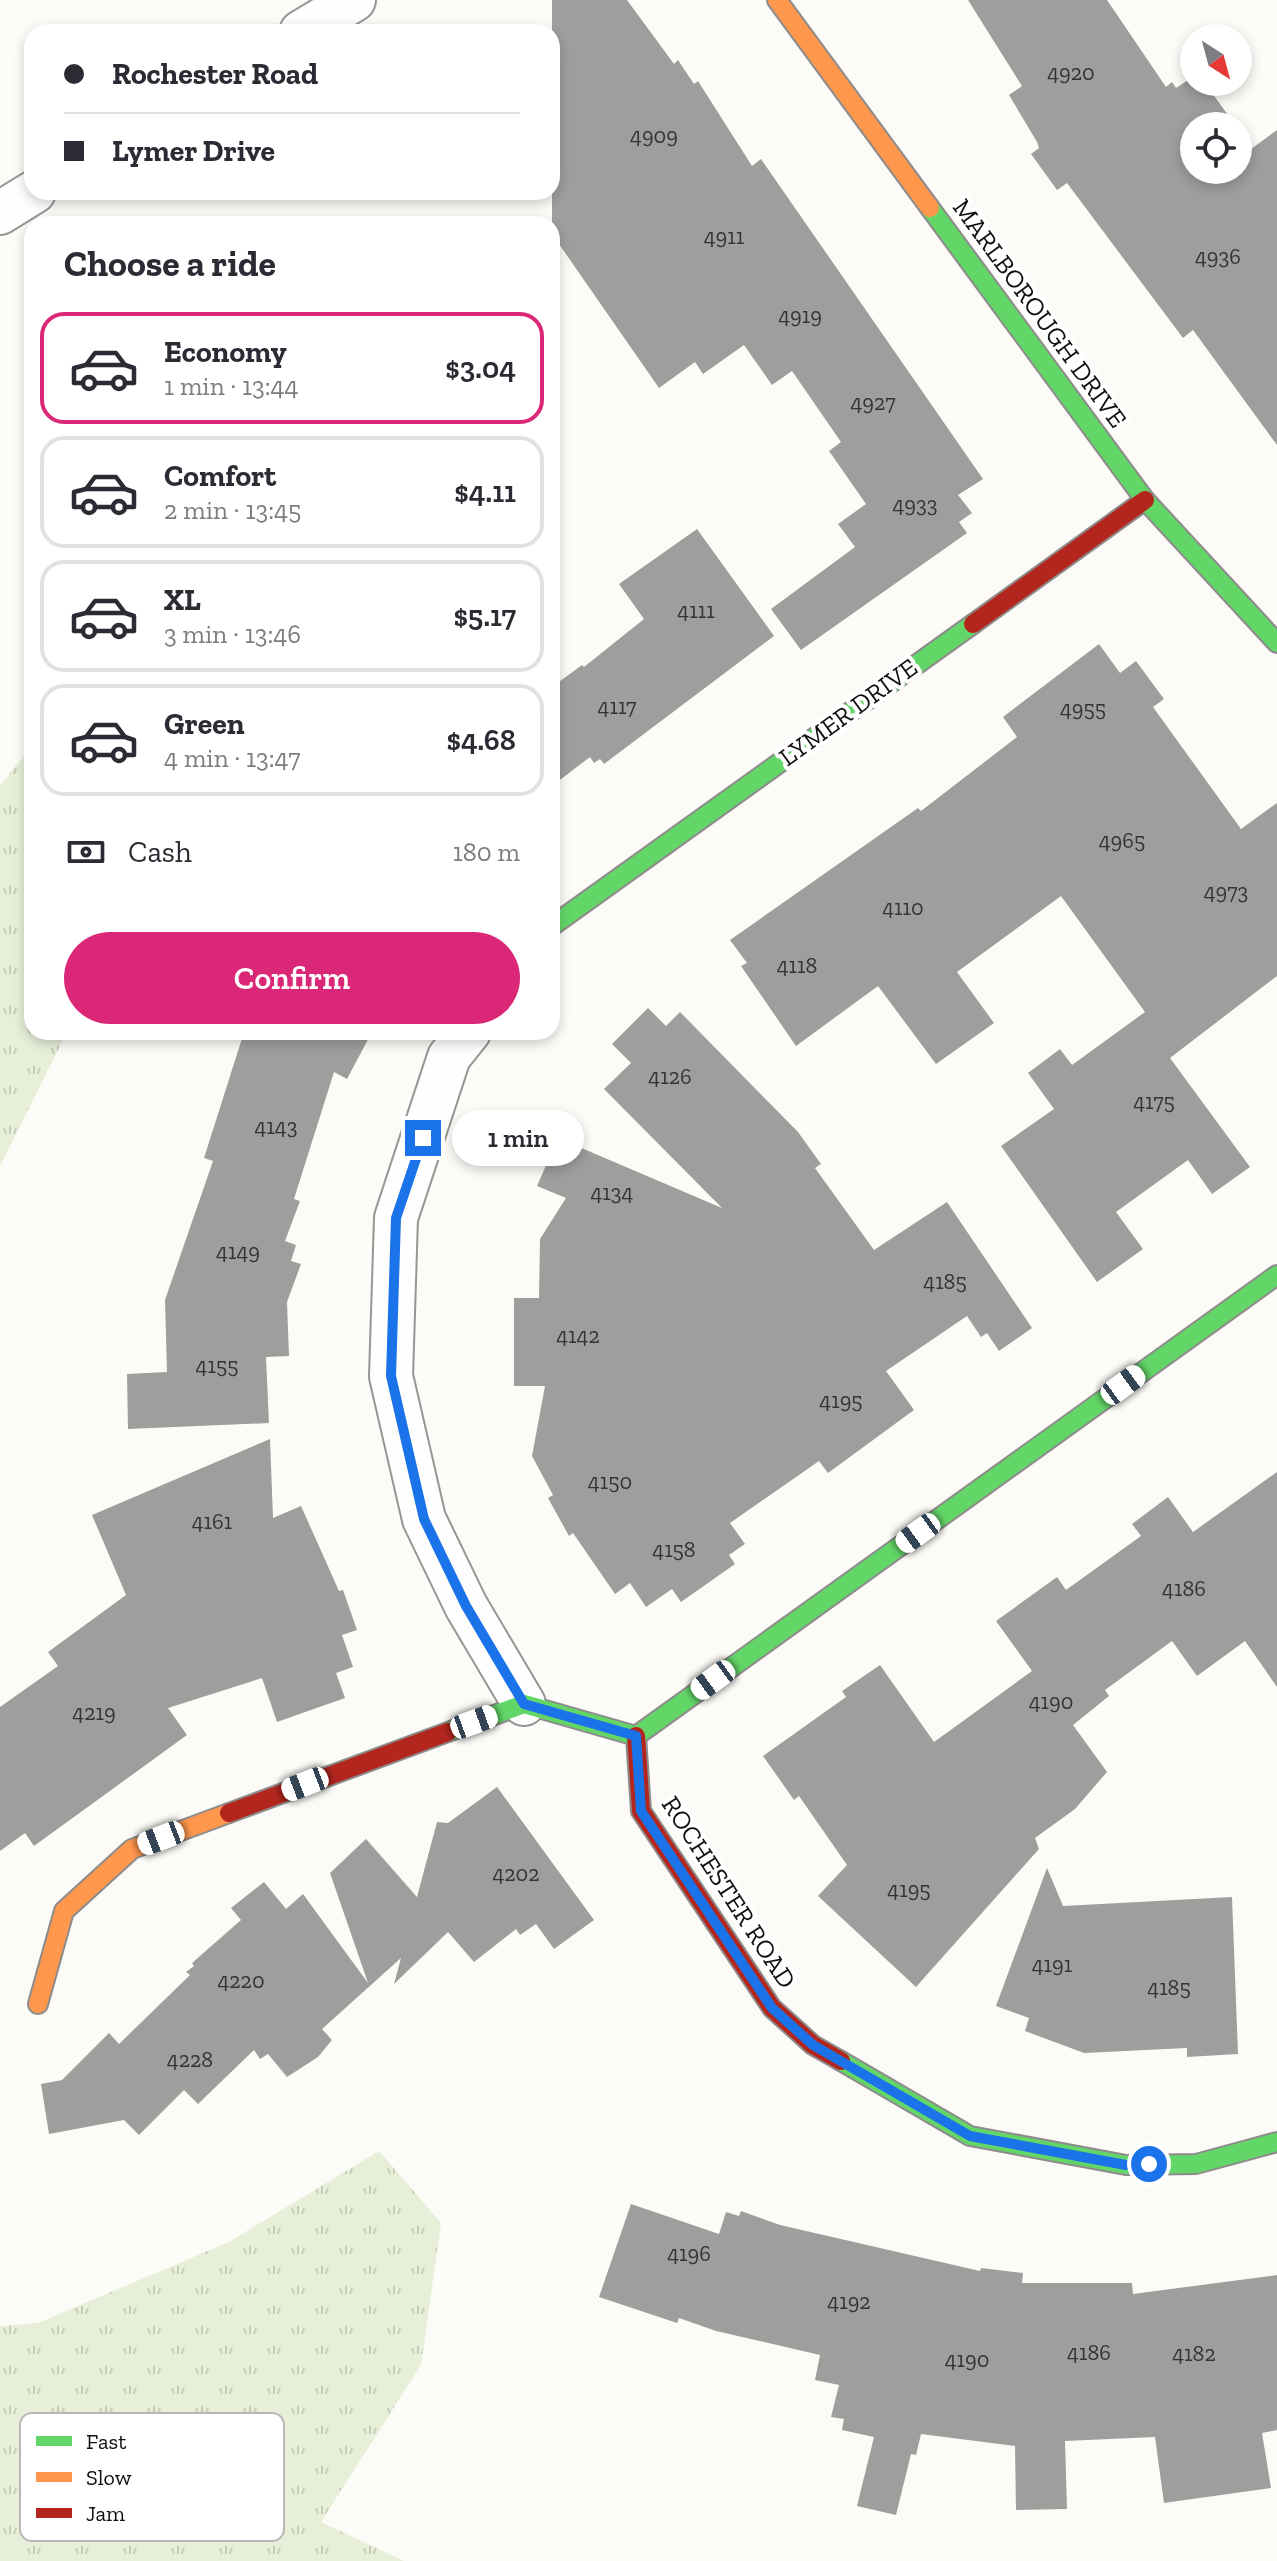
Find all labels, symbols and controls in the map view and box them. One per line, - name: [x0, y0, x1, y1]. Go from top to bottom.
- north arrow: [1180, 24, 1252, 96]
- map controls: [1180, 24, 1252, 184]
- text: Rochester Road: [112, 56, 318, 92]
- house number: 4920: [1047, 59, 1095, 86]
- button: locate: [1180, 112, 1252, 184]
- house number: 4909: [630, 122, 678, 149]
- text: Lymer Drive: [112, 133, 275, 169]
- street label: MARLBOROUGH DRIVE: [946, 192, 1134, 434]
- house number: 4911: [704, 223, 745, 250]
- text: Choose a ride: [64, 242, 276, 285]
- house number: 4936: [1195, 243, 1241, 270]
- house number: 4919: [778, 302, 822, 329]
- icon: car: [68, 332, 140, 404]
- text: Economy: [164, 334, 287, 370]
- text: $3.04: [445, 350, 516, 386]
- text: 1 min · 13:44: [164, 370, 299, 402]
- house number: 4927: [850, 389, 896, 416]
- icon: car: [68, 456, 140, 528]
- text: Comfort: [164, 458, 276, 494]
- text: $4.11: [454, 474, 516, 510]
- house number: 4933: [892, 491, 938, 518]
- text: 2 min · 13:45: [164, 494, 301, 526]
- icon: car: [68, 580, 140, 652]
- text: XL: [164, 582, 201, 618]
- house number: 4111: [677, 597, 715, 624]
- text: $5.17: [453, 598, 516, 634]
- text: 3 min · 13:46: [164, 618, 301, 650]
- street label: LYMER DRIVE: [772, 651, 924, 773]
- house number: 4117: [598, 693, 637, 720]
- house number: 4955: [1060, 695, 1106, 722]
- icon: car: [68, 704, 140, 776]
- text: Green: [164, 706, 244, 742]
- text: $4.68: [446, 722, 516, 758]
- text: 4 min · 13:47: [164, 742, 300, 774]
- house number: 4965: [1099, 827, 1145, 854]
- icon: cash: [64, 830, 108, 874]
- text: Cash: [128, 834, 192, 870]
- text: 180 m: [453, 836, 520, 868]
- house number: 4973: [1204, 878, 1248, 905]
- house number: 4110: [882, 894, 924, 921]
- button: Confirm: [64, 932, 520, 1024]
- house number: 4118: [777, 952, 817, 979]
- house number: 4126: [648, 1063, 692, 1090]
- house number: 4175: [1133, 1088, 1175, 1115]
- callout: 1 min: [451, 1110, 583, 1166]
- house number: 4143: [255, 1113, 297, 1140]
- route end: [405, 1120, 441, 1156]
- text: 1 min: [487, 1122, 549, 1154]
- house number: 4134: [591, 1179, 634, 1206]
- house number: 4149: [216, 1238, 260, 1265]
- house number: 4185: [923, 1268, 967, 1295]
- house number: 4142: [556, 1322, 600, 1349]
- house number: 4155: [196, 1352, 238, 1379]
- car: [1097, 1361, 1149, 1409]
- house number: 4195: [819, 1387, 863, 1414]
- house number: 4150: [588, 1468, 632, 1495]
- house number: 4161: [192, 1508, 233, 1535]
- car: [892, 1509, 944, 1557]
- house number: 4158: [652, 1536, 696, 1563]
- house number: 4186: [1162, 1575, 1206, 1602]
- car: [687, 1656, 739, 1704]
- house number: 4190: [1029, 1688, 1073, 1715]
- house number: 4219: [72, 1699, 116, 1726]
- car: [447, 1703, 501, 1741]
- car: [278, 1764, 332, 1804]
- street label: ROCHESTER ROAD: [655, 1790, 803, 1994]
- car: [134, 1818, 188, 1858]
- house number: 4202: [492, 1860, 540, 1887]
- house number: 4195: [887, 1876, 931, 1903]
- house number: 4191: [1032, 1951, 1073, 1978]
- house number: 4220: [217, 1967, 265, 1994]
- house number: 4185: [1147, 1974, 1191, 2001]
- house number: 4228: [167, 2046, 213, 2073]
- route start: [1131, 2146, 1167, 2182]
- house number: 4196: [667, 2240, 711, 2267]
- house number: 4192: [827, 2288, 871, 2315]
- house number: 4186: [1067, 2339, 1111, 2366]
- house number: 4182: [1172, 2340, 1216, 2367]
- house number: 4190: [945, 2346, 989, 2373]
- legend: [20, 2413, 284, 2541]
- text: Fast: [86, 2428, 127, 2455]
- text: Slow: [86, 2464, 132, 2491]
- text: Jam: [86, 2500, 125, 2527]

